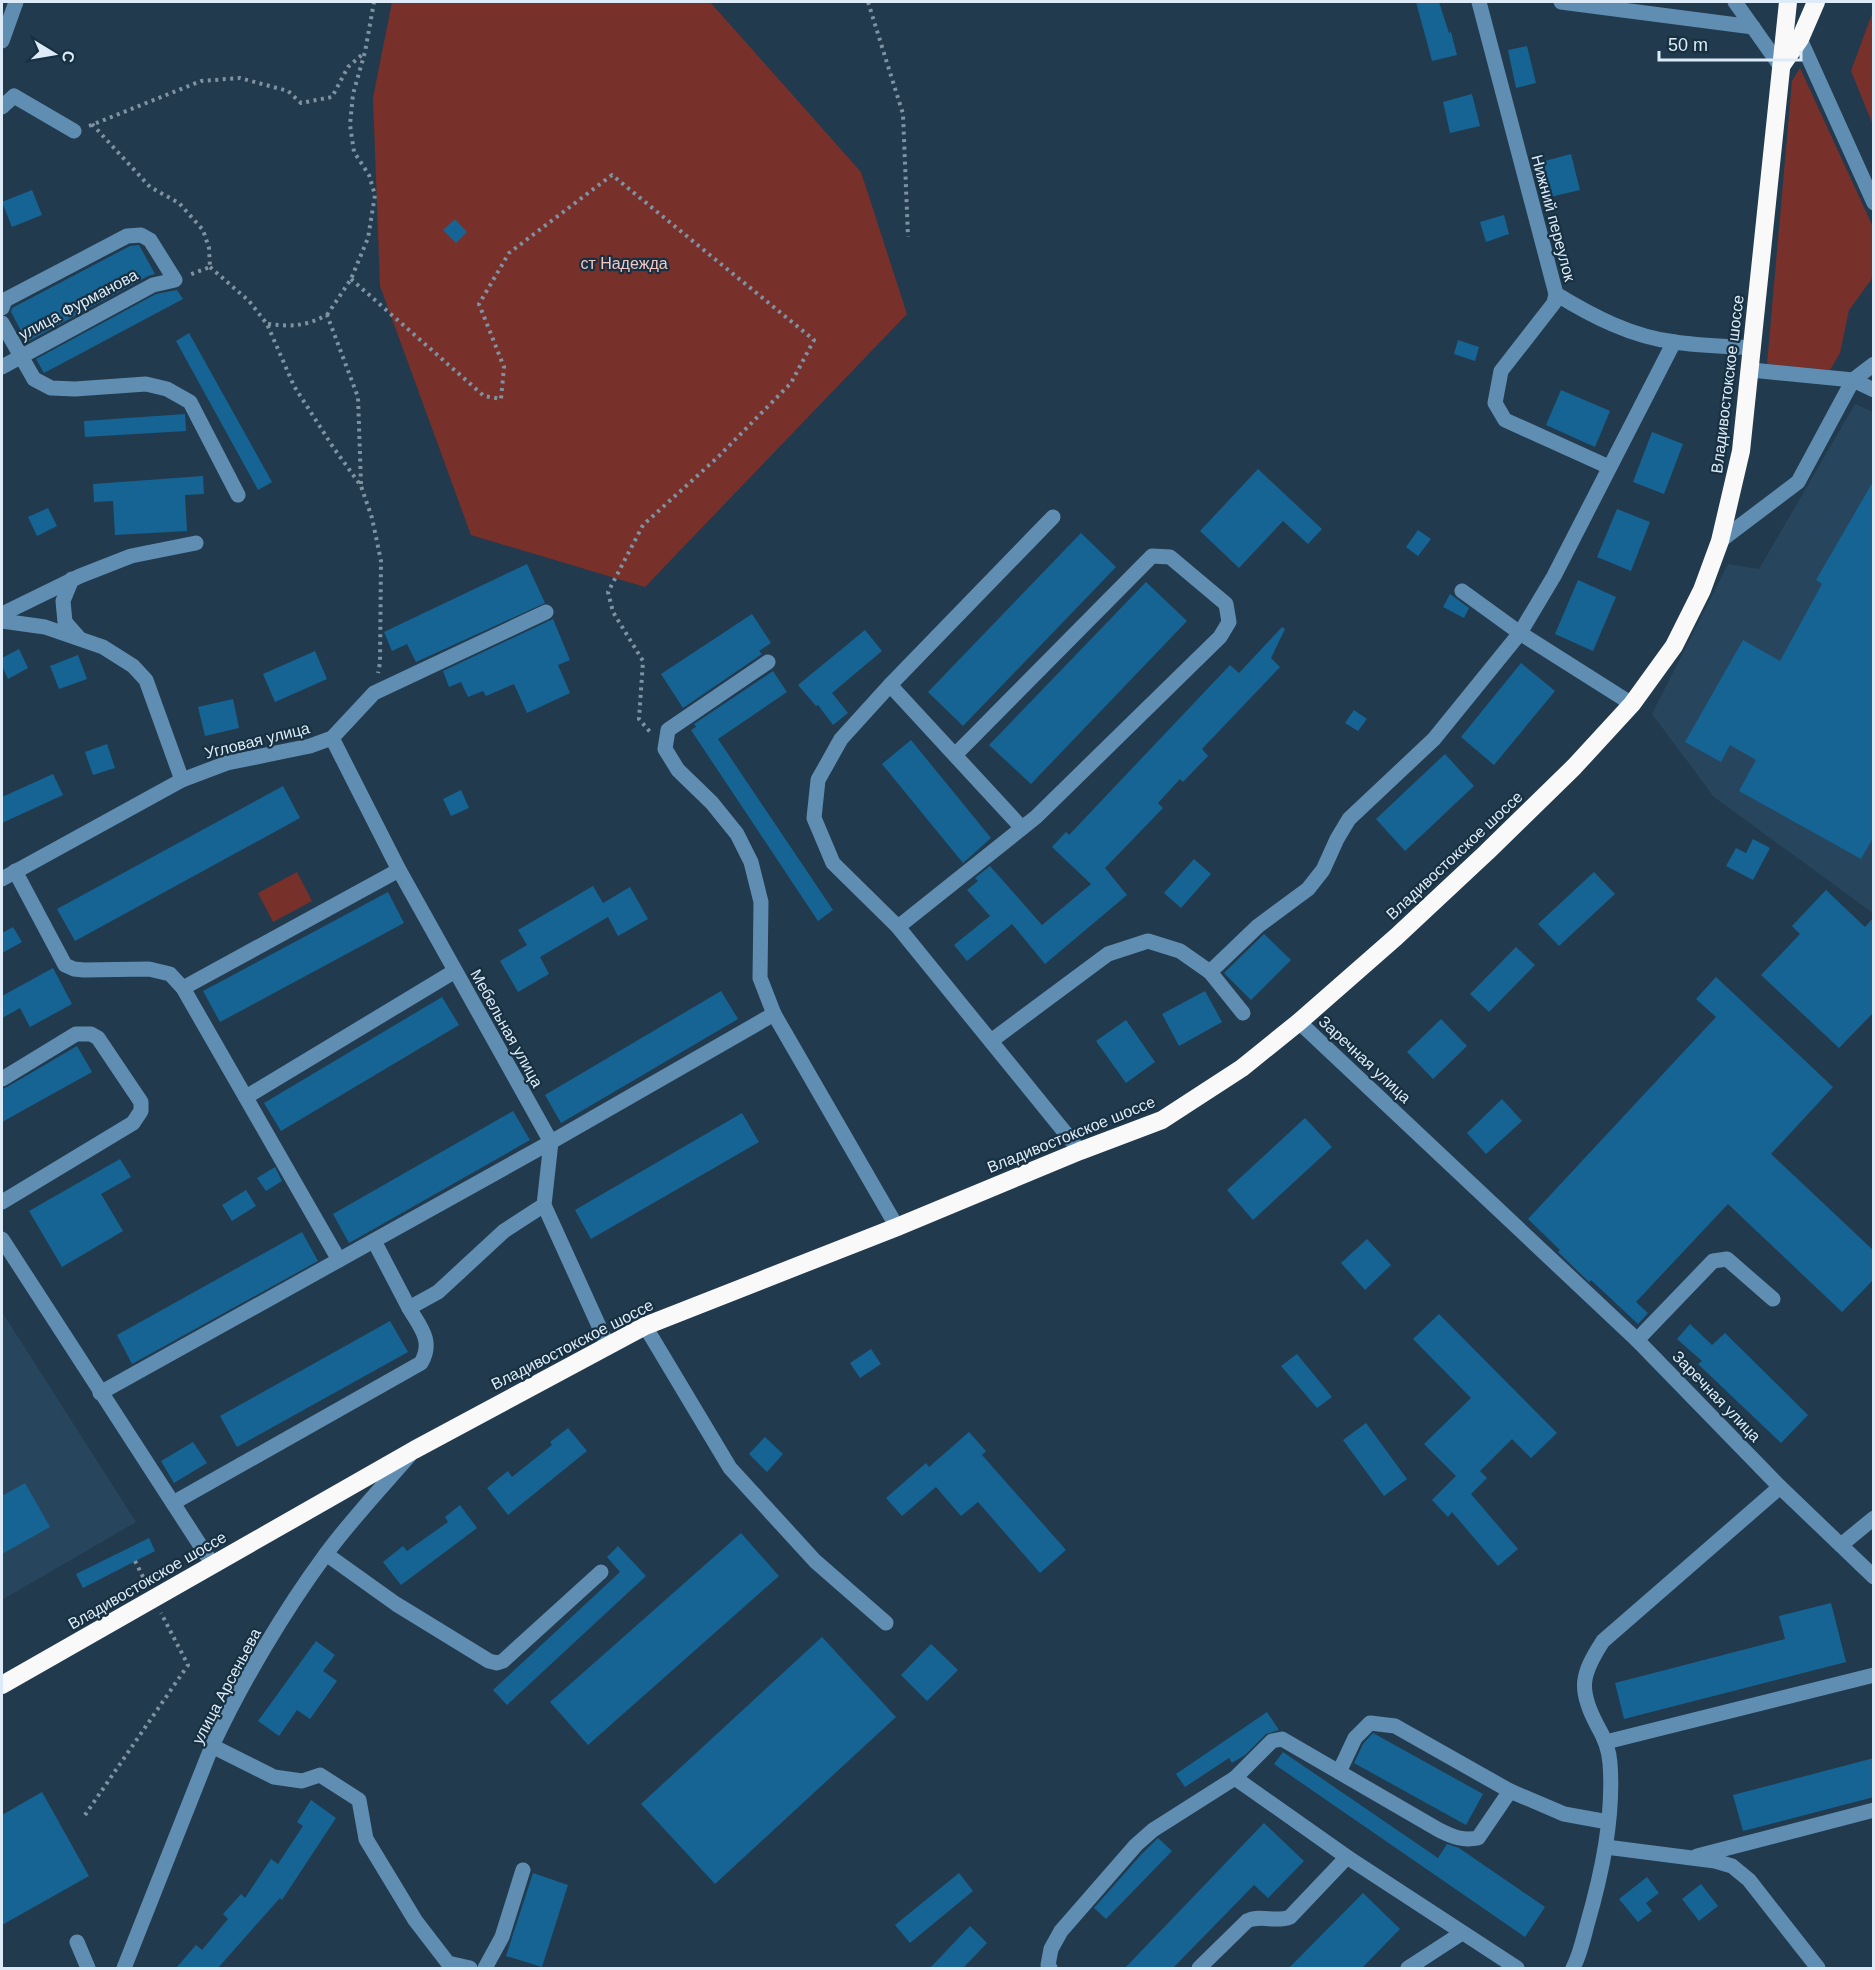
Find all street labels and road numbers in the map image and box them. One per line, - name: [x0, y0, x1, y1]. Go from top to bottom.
- street label: Нижний переулок: [1528, 153, 1579, 284]
- street label: улица Фурманова: [16, 266, 141, 343]
- street label: Владивостокское шоссе: [1708, 294, 1747, 474]
- street label: Угловая улица: [203, 719, 312, 762]
- street label: Владивостокское шоссе: [1383, 788, 1526, 923]
- street label: Мебельная улица: [467, 966, 546, 1090]
- street label: Заречная улица: [1315, 1013, 1414, 1106]
- street label: Владивостокское шоссе: [985, 1093, 1158, 1176]
- street label: Владивостокское шоссе: [488, 1296, 656, 1393]
- street label: Заречная улица: [1669, 1348, 1764, 1445]
- street label: Владивостокское шоссе: [65, 1528, 229, 1633]
- street label: улица Арсеньева: [189, 1626, 264, 1747]

